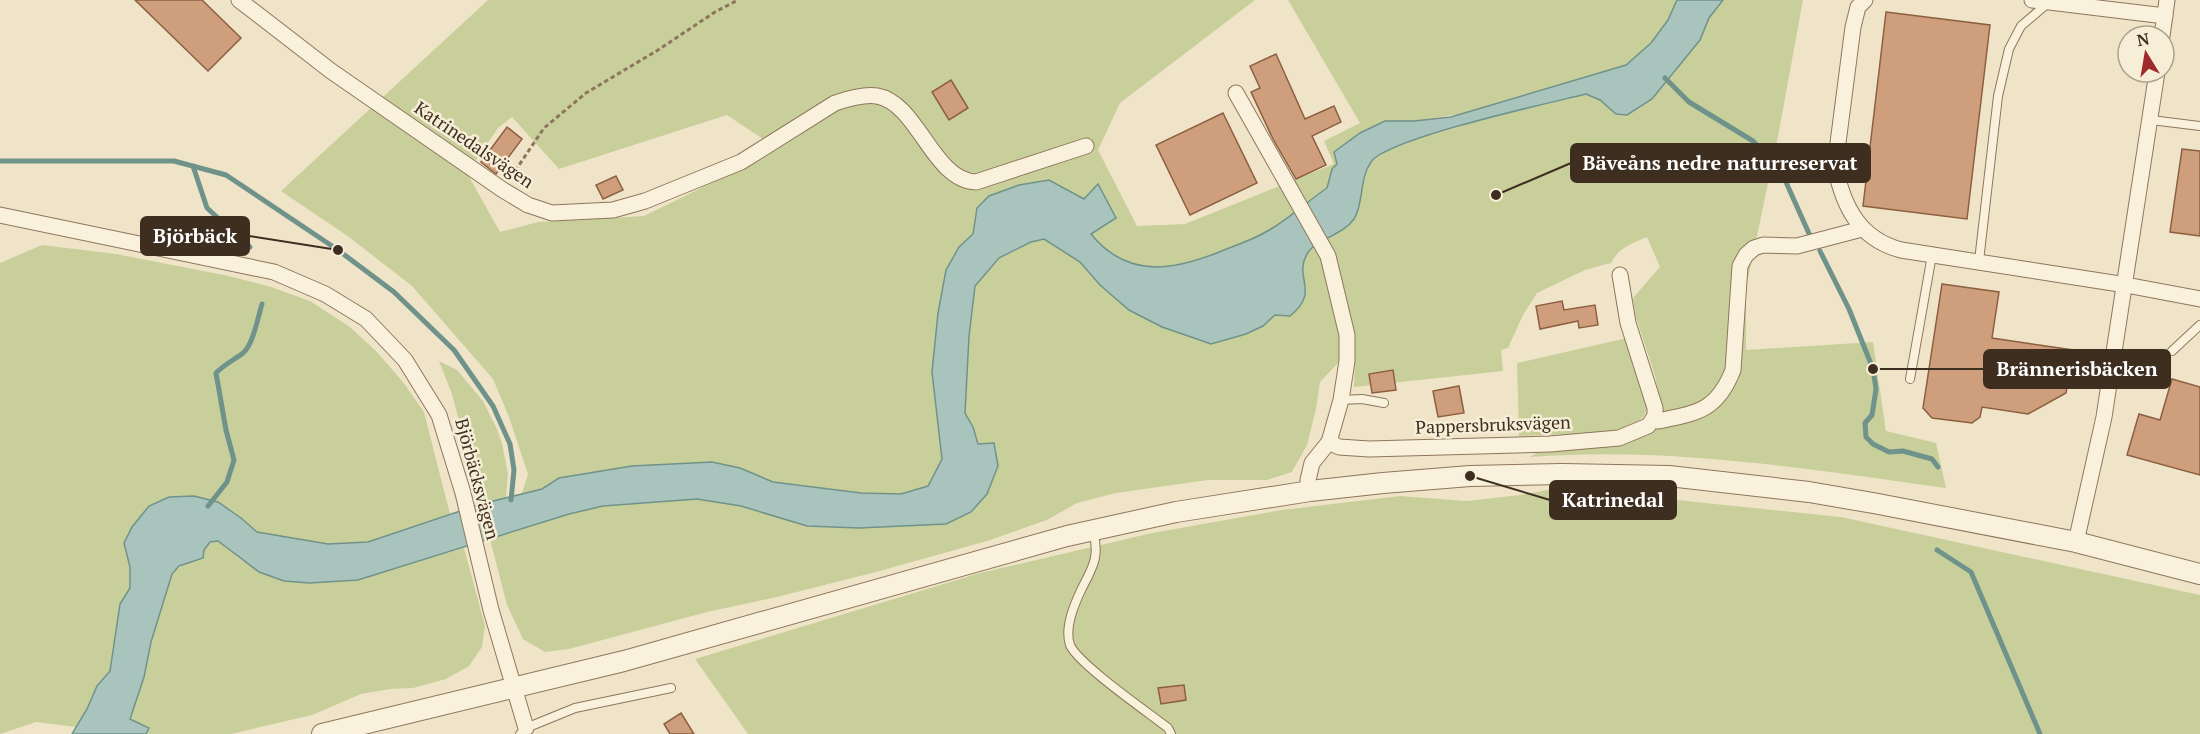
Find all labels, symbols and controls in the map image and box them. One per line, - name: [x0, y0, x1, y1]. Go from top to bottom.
- north arrow: [2116, 24, 2176, 84]
- text: N: [2135, 27, 2151, 51]
- street label: Katrinedalsvägen: [410, 95, 539, 193]
- callout: Bäveåns nedre naturreservat: [1571, 144, 1870, 182]
- text: Bäveåns nedre naturreservat: [1582, 149, 1858, 176]
- callout: Björbäck: [141, 217, 249, 255]
- text: Björbäck: [153, 222, 237, 249]
- callout: Brännerisbäcken: [1984, 350, 2170, 388]
- text: Brännerisbäcken: [1996, 355, 2158, 382]
- street label: Pappersbruksvägen: [1415, 409, 1571, 439]
- street label: Björbäcksvägen: [450, 415, 506, 542]
- callout: Katrinedal: [1550, 481, 1676, 519]
- text: Katrinedal: [1562, 486, 1664, 513]

